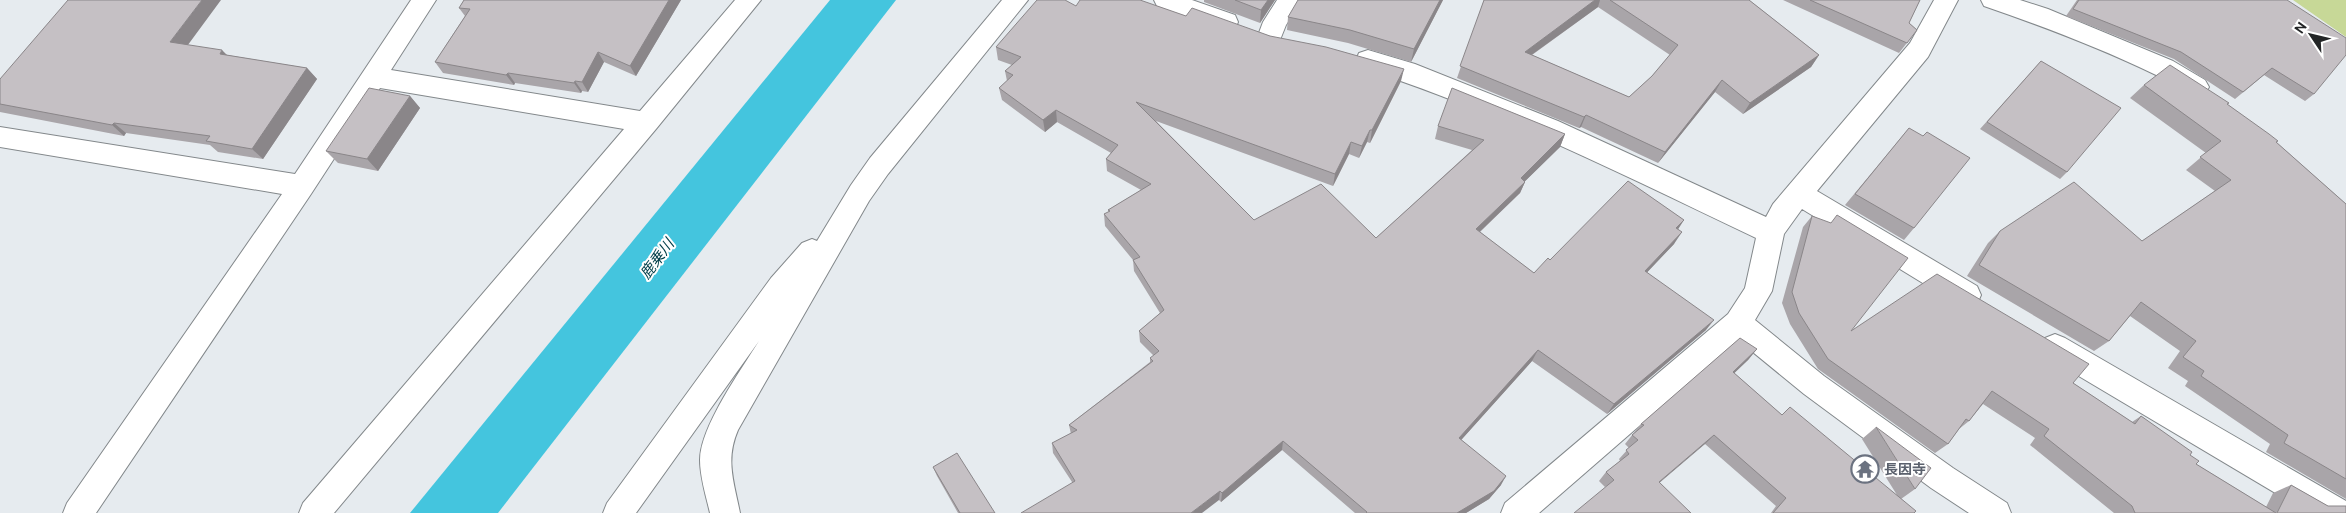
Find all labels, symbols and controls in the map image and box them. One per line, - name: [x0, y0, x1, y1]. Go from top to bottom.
- north arrow: [2286, 10, 2336, 60]
- text: N: [2291, 19, 2310, 36]
- water label: 鹿乗川: [636, 234, 678, 282]
- temple icon: 長因寺: [1850, 454, 1880, 484]
- place label: 長因寺: [1884, 461, 1926, 477]

